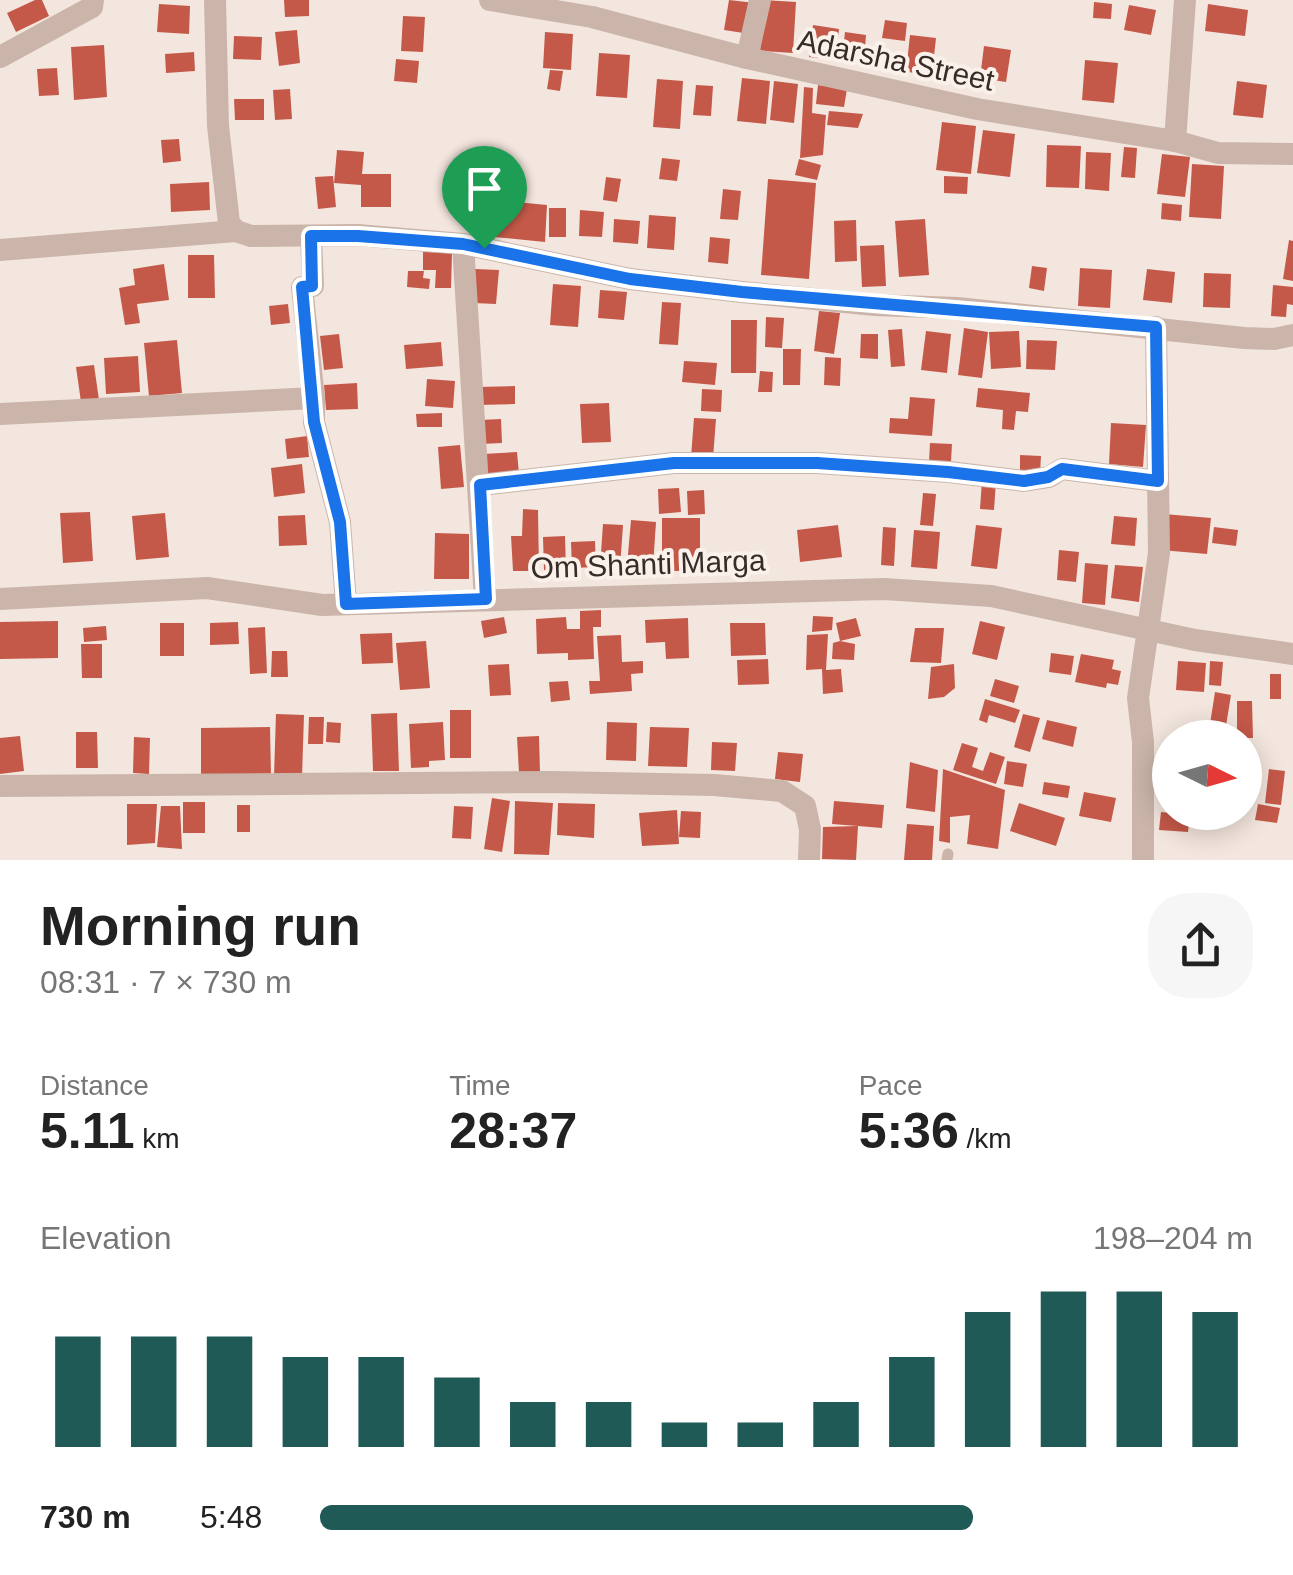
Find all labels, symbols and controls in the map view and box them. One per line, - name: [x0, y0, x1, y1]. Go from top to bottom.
- street label: Adarsha Street: [795, 23, 998, 97]
- pin: [442, 146, 527, 249]
- icon: arrive: [457, 161, 512, 216]
- street label: Om Shanti Marga: [530, 543, 766, 585]
- north arrow: [1152, 720, 1262, 830]
- map controls: [1152, 720, 1262, 830]
- button: share: [1148, 893, 1253, 998]
- text: Morning run: [40, 895, 361, 957]
- text: 08:31 · 7 × 730 m: [40, 964, 292, 1000]
- text: Distance: [40, 1070, 149, 1101]
- text: Time: [449, 1070, 511, 1101]
- text: Pace: [859, 1070, 922, 1101]
- text: 5.11: [40, 1103, 135, 1159]
- text: 28:37: [449, 1103, 577, 1159]
- text: 5:36: [859, 1103, 959, 1159]
- text: km: [135, 1123, 180, 1154]
- text: /km: [959, 1123, 1012, 1154]
- text: Elevation: [40, 1220, 172, 1256]
- text: 198–204 m: [1093, 1220, 1253, 1256]
- text: 730 m: [40, 1499, 131, 1535]
- text: 5:48: [200, 1499, 262, 1535]

